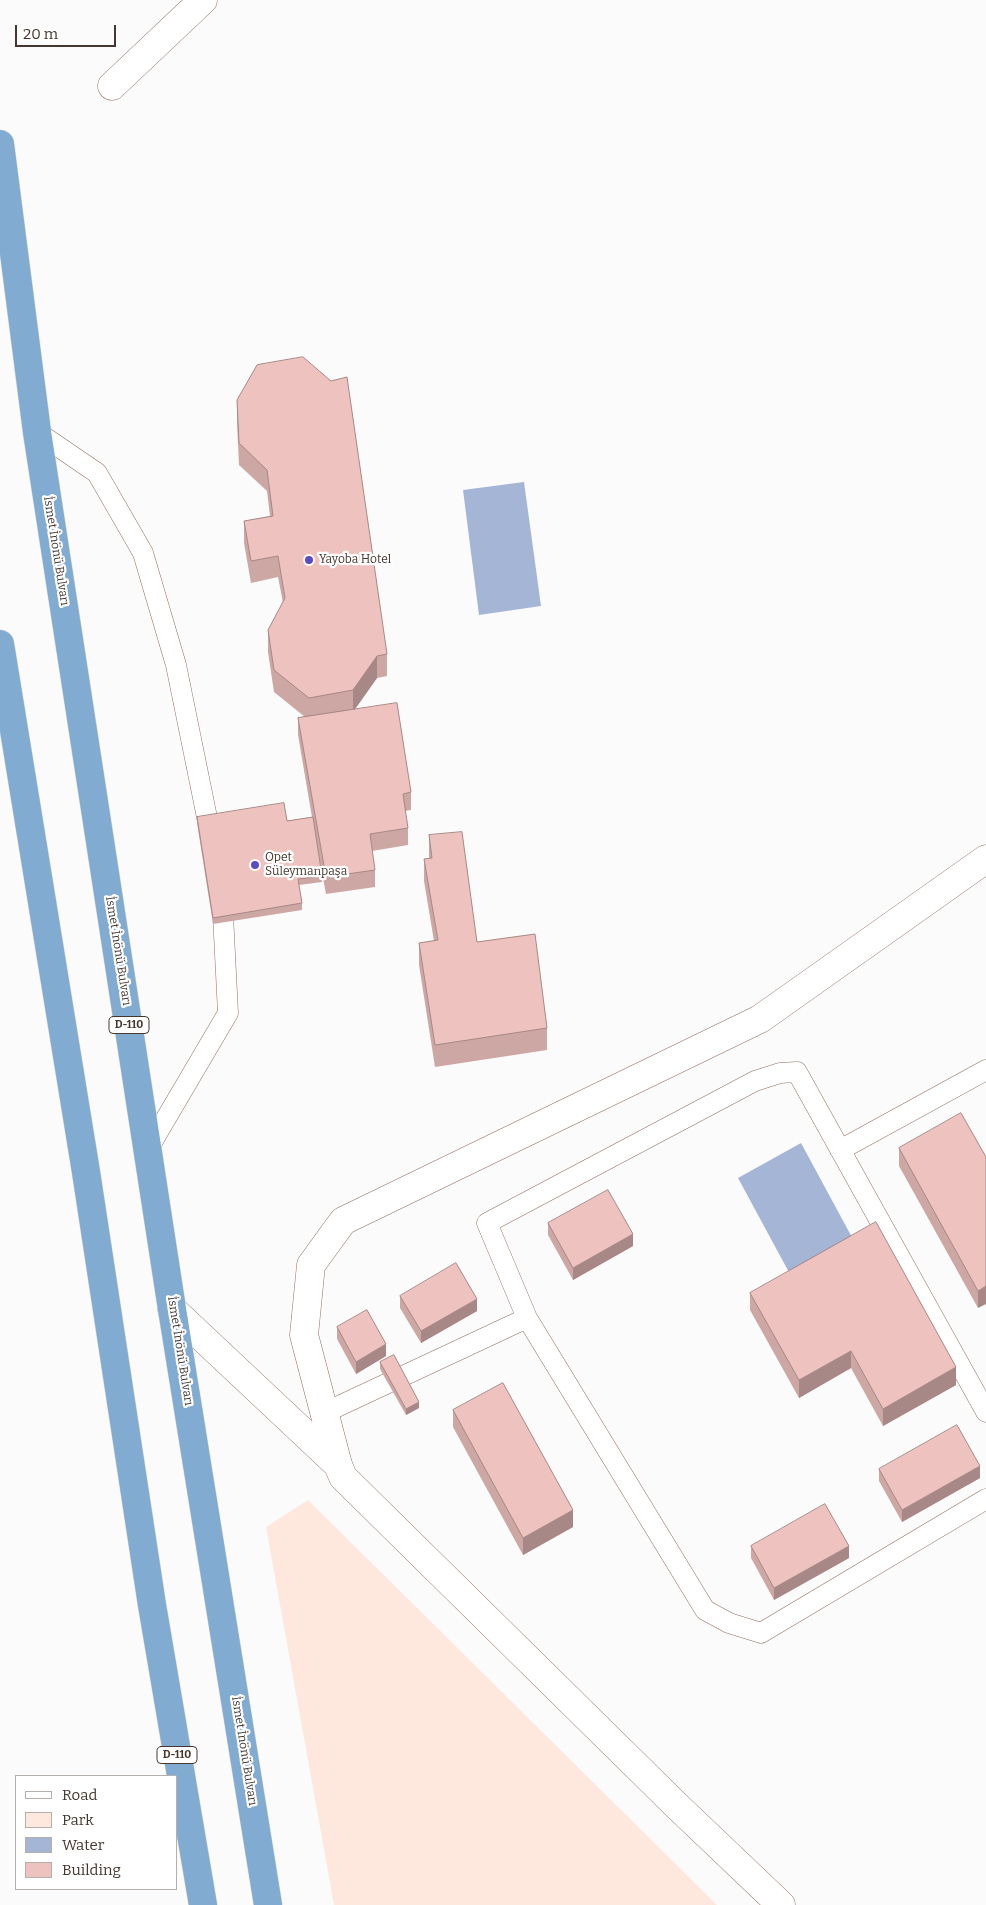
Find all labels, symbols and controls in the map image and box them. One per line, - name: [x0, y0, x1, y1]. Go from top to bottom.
- scale bar: [18, 15, 119, 47]
- text: 20 m: [23, 25, 58, 43]
- street label: İsmet İnönü Bulvarı: [40, 495, 72, 607]
- place label: Yayoba Hotel: [319, 553, 391, 567]
- marker: Yayoba Hotel: [303, 554, 315, 566]
- place label: Opet Süleymanpaşa: [265, 851, 347, 879]
- marker: Opet Süleymanpaşa: [249, 859, 261, 871]
- street label: İsmet İnönü Bulvarı: [102, 895, 134, 1007]
- road number: D-110: [109, 1016, 149, 1034]
- street label: İsmet İnönü Bulvarı: [164, 1295, 196, 1407]
- street label: İsmet İnönü Bulvarı: [228, 1695, 260, 1807]
- road number: D-110: [157, 1746, 197, 1764]
- legend: [15, 1775, 178, 1890]
- text: Road: [62, 1786, 97, 1804]
- text: Park: [62, 1811, 94, 1829]
- text: Water: [62, 1836, 104, 1854]
- text: Building: [62, 1861, 121, 1879]

